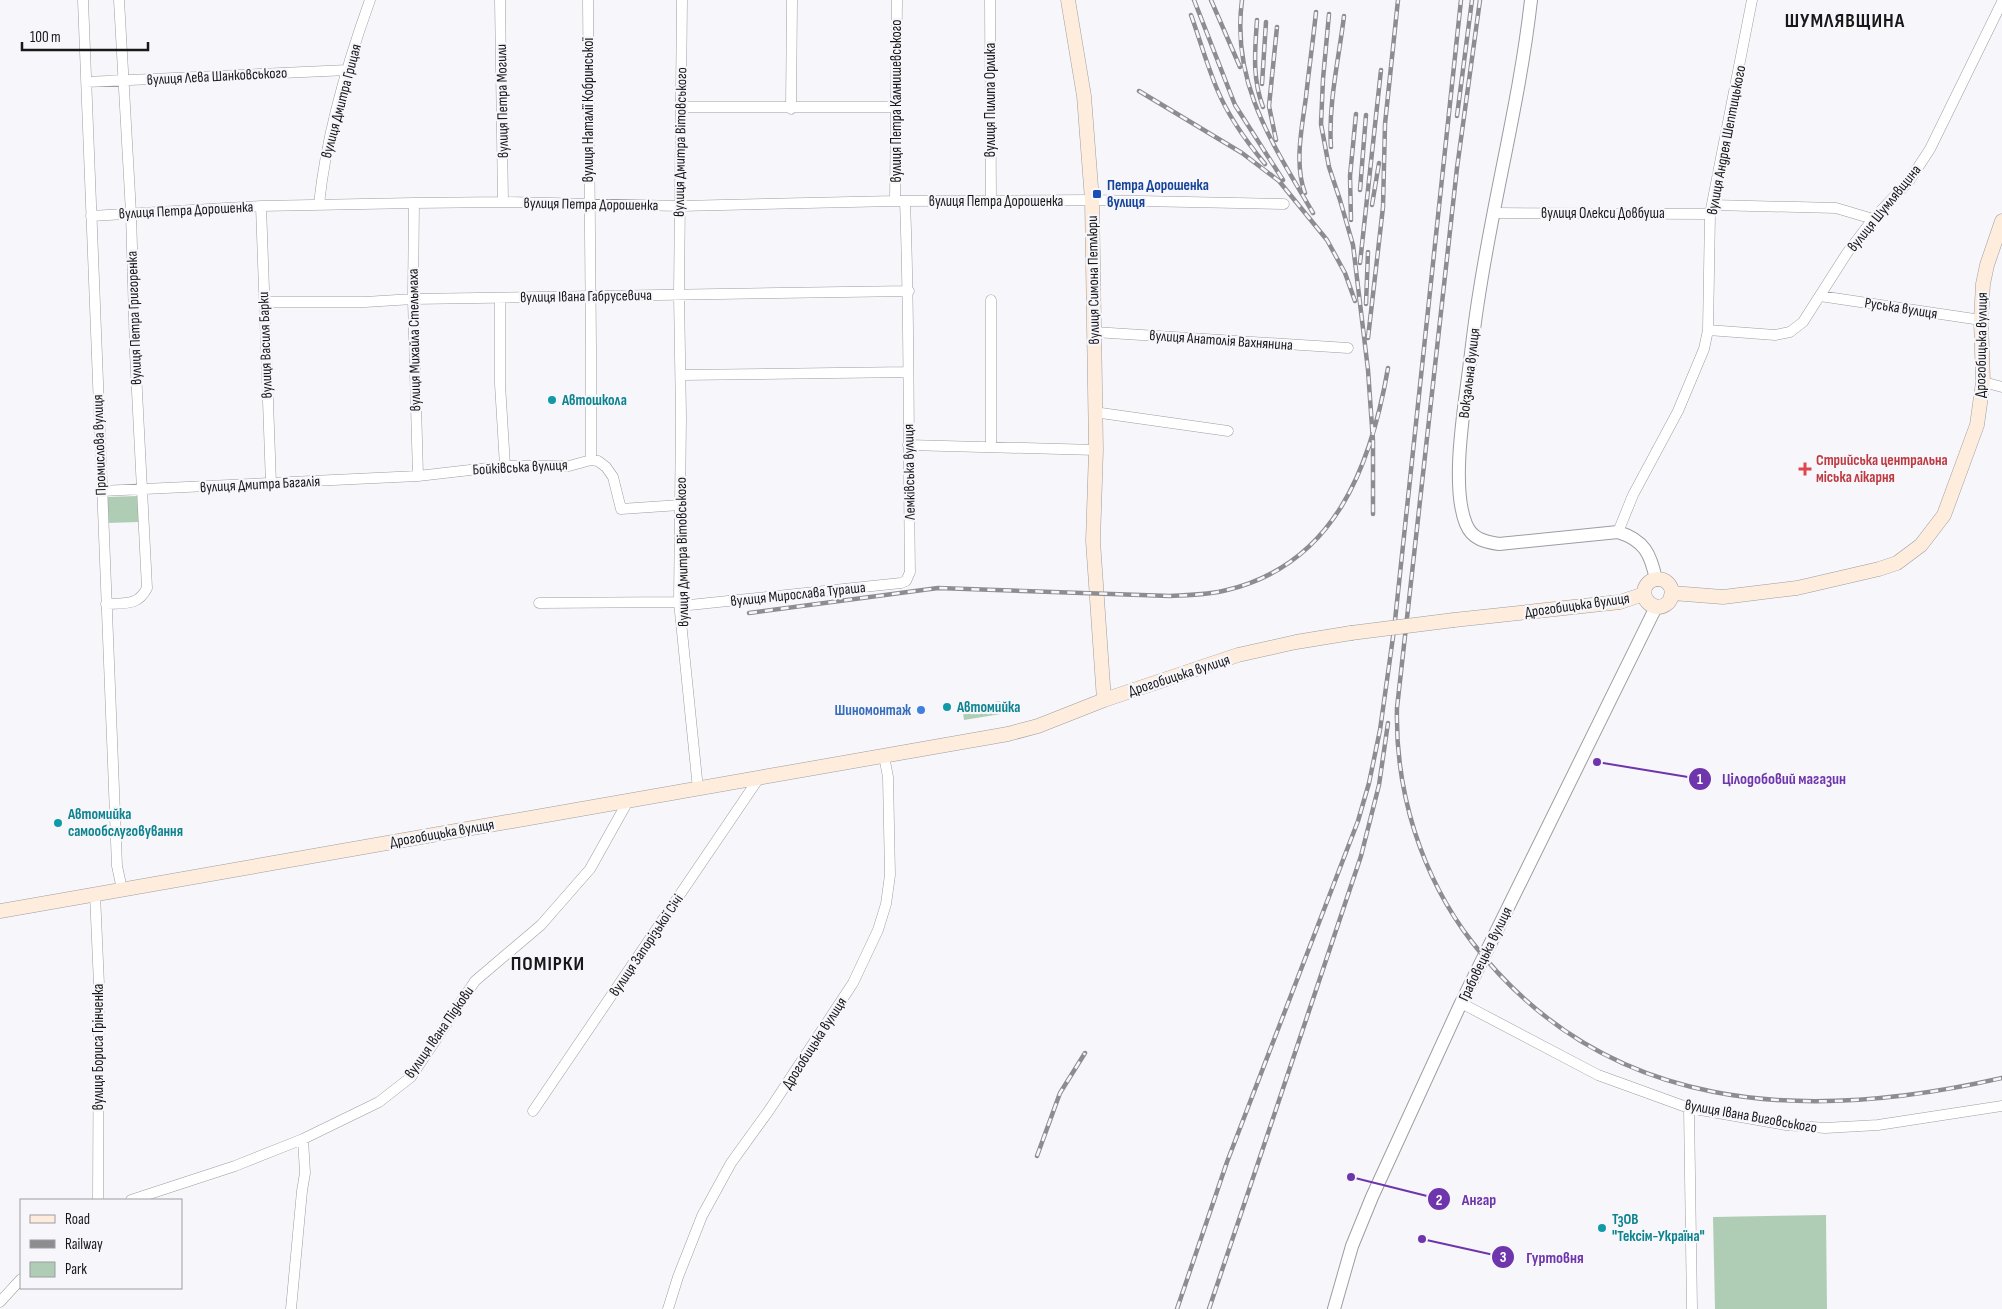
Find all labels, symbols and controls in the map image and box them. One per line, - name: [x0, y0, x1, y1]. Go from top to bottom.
- district label: ШУМЛЯВЩИНА: [1785, 9, 1905, 33]
- street label: вулиця Петра Калнишевського: [887, 19, 906, 183]
- scale bar: [22, 20, 149, 52]
- text: 100 m: [30, 28, 61, 47]
- street label: вулиця Наталії Кобринської: [579, 37, 598, 182]
- street label: вулиця Дмитра Грицая: [317, 42, 366, 160]
- street label: вулиця Пилипа Орлика: [981, 43, 1000, 157]
- street label: вулиця Петра Могили: [492, 44, 513, 158]
- street label: вулиця Лева Шанковського: [146, 63, 288, 90]
- street label: вулиця Андрея Шептицького: [1703, 64, 1750, 217]
- street label: вулиця Дмитра Вітовського: [670, 67, 691, 217]
- street label: вулиця Шумлявщина: [1843, 161, 1925, 256]
- place label: Петра Дорошенка вулиця: [1107, 176, 1209, 212]
- marker: Петра Дорошенка вулиця: [1091, 188, 1103, 200]
- street label: вулиця Петра Дорошенка: [929, 192, 1064, 211]
- street label: вулиця Петра Дорошенка: [523, 194, 659, 215]
- street label: вулиця Петра Дорошенка: [118, 197, 254, 224]
- street label: вулиця Олекси Довбуша: [1541, 204, 1665, 223]
- street label: вулиця Симона Петлюри: [1083, 215, 1104, 345]
- street label: вулиця Петра Григоренка: [123, 250, 146, 385]
- street label: вулиця Михайла Стельмаха: [404, 268, 425, 411]
- street label: вулиця Івана Габрусевича: [520, 286, 652, 307]
- street label: вулиця Василя Барки: [254, 291, 277, 399]
- street label: Дрогобицька вулиця: [1971, 292, 1992, 398]
- street label: Руська вулиця: [1863, 293, 1939, 324]
- street label: вулиця Анатолія Вахнянина: [1149, 326, 1294, 355]
- street label: Вокзальна вулиця: [1455, 327, 1484, 419]
- place label: Автошкола: [561, 391, 627, 410]
- street label: Промислова вулиця: [88, 394, 111, 496]
- marker: Автошкола: [546, 394, 558, 406]
- street label: Лемківська вулиця: [899, 424, 920, 521]
- place label: Стрийська центральна міська лікарня: [1816, 451, 1948, 487]
- street label: Бойківська вулиця: [472, 456, 568, 479]
- marker: Стрийська центральна міська лікарня: [1798, 462, 1812, 476]
- street label: вулиця Дмитра Багалія: [199, 472, 321, 497]
- street label: вулиця Дмитра Вітовського: [672, 477, 693, 627]
- street label: вулиця Мирослава Тураша: [730, 578, 867, 611]
- street label: Дрогобицька вулиця: [1523, 589, 1631, 622]
- street label: Дрогобицька вулиця: [1126, 650, 1232, 701]
- place label: Автомийка: [956, 698, 1020, 717]
- place label: Шиномонтаж: [835, 701, 912, 720]
- marker: Автомийка: [941, 701, 953, 713]
- marker: Шиномонтаж: [915, 704, 927, 716]
- callout: Цілодобовий магазин: [1687, 763, 1856, 794]
- text: 1: [1697, 770, 1703, 789]
- text: Цілодобовий магазин: [1722, 770, 1846, 789]
- place label: Автомийка самообслуговування: [67, 805, 183, 841]
- street label: Дрогобицька вулиця: [388, 815, 496, 852]
- marker: Автомийка самообслуговування: [52, 817, 64, 829]
- street label: вулиця Запорізької Січі: [605, 890, 688, 1000]
- street label: Грабовецька вулиця: [1454, 904, 1517, 1005]
- district label: ПОМІРКИ: [511, 952, 585, 976]
- street label: вулиця Івана Підкови: [401, 982, 478, 1082]
- street label: вулиця Бориса Грінченка: [89, 983, 108, 1110]
- street label: Дрогобицька вулиця: [778, 994, 851, 1093]
- street label: вулиця Івана Виговського: [1683, 1096, 1818, 1137]
- callout: Ангар: [1426, 1184, 1506, 1215]
- text: 2: [1436, 1191, 1442, 1210]
- text: Ангар: [1461, 1191, 1496, 1210]
- legend: [20, 1199, 182, 1289]
- text: Road: [65, 1210, 90, 1229]
- place label: ТзОВ "Тексім-Україна": [1612, 1210, 1705, 1246]
- marker: ТзОВ "Тексім-Україна": [1596, 1222, 1608, 1234]
- text: Railway: [65, 1235, 103, 1254]
- callout: Гуртовня: [1491, 1241, 1593, 1272]
- text: 3: [1500, 1248, 1507, 1267]
- text: Гуртовня: [1526, 1249, 1584, 1268]
- text: Park: [65, 1260, 87, 1279]

